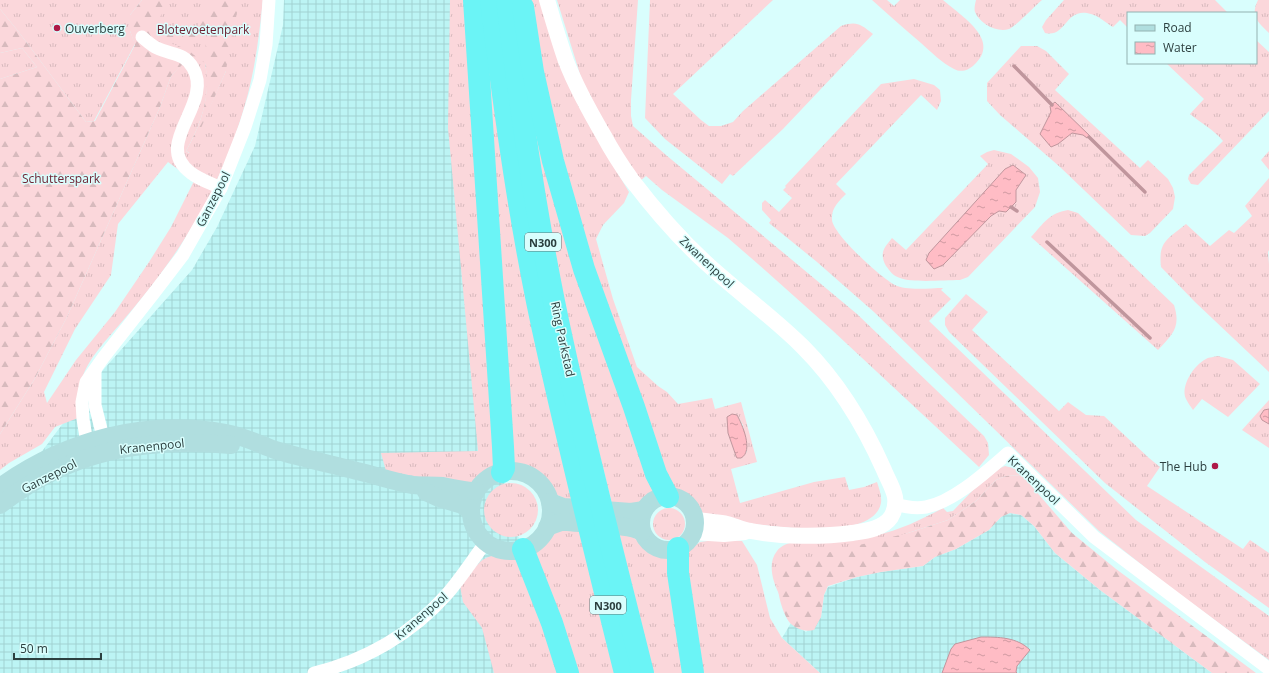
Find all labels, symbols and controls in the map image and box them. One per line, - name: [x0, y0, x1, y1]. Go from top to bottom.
- legend: [1127, 12, 1257, 64]
- text: Road: [1163, 19, 1192, 36]
- place label: Ouverberg: [65, 20, 125, 37]
- park label: Blotevoetenpark: [157, 21, 250, 38]
- marker: Ouverberg: [52, 23, 62, 33]
- text: Water: [1163, 39, 1197, 56]
- street label: Ganzepool: [192, 168, 234, 230]
- park label: Schutterspark: [22, 170, 101, 187]
- street label: Zwanenpool: [676, 232, 738, 292]
- road number: N300: [525, 233, 561, 251]
- street label: Ring Parkstad: [547, 300, 579, 378]
- street label: Kranenpool: [119, 434, 185, 458]
- street label: Kranenpool: [1004, 452, 1064, 508]
- street label: Ganzepool: [18, 455, 80, 497]
- place label: The Hub: [1160, 458, 1207, 475]
- marker: The Hub: [1210, 461, 1220, 471]
- street label: Kranenpool: [391, 588, 451, 644]
- road number: N300: [590, 596, 626, 614]
- scale bar: [14, 635, 101, 661]
- text: 50 m: [20, 640, 48, 657]

